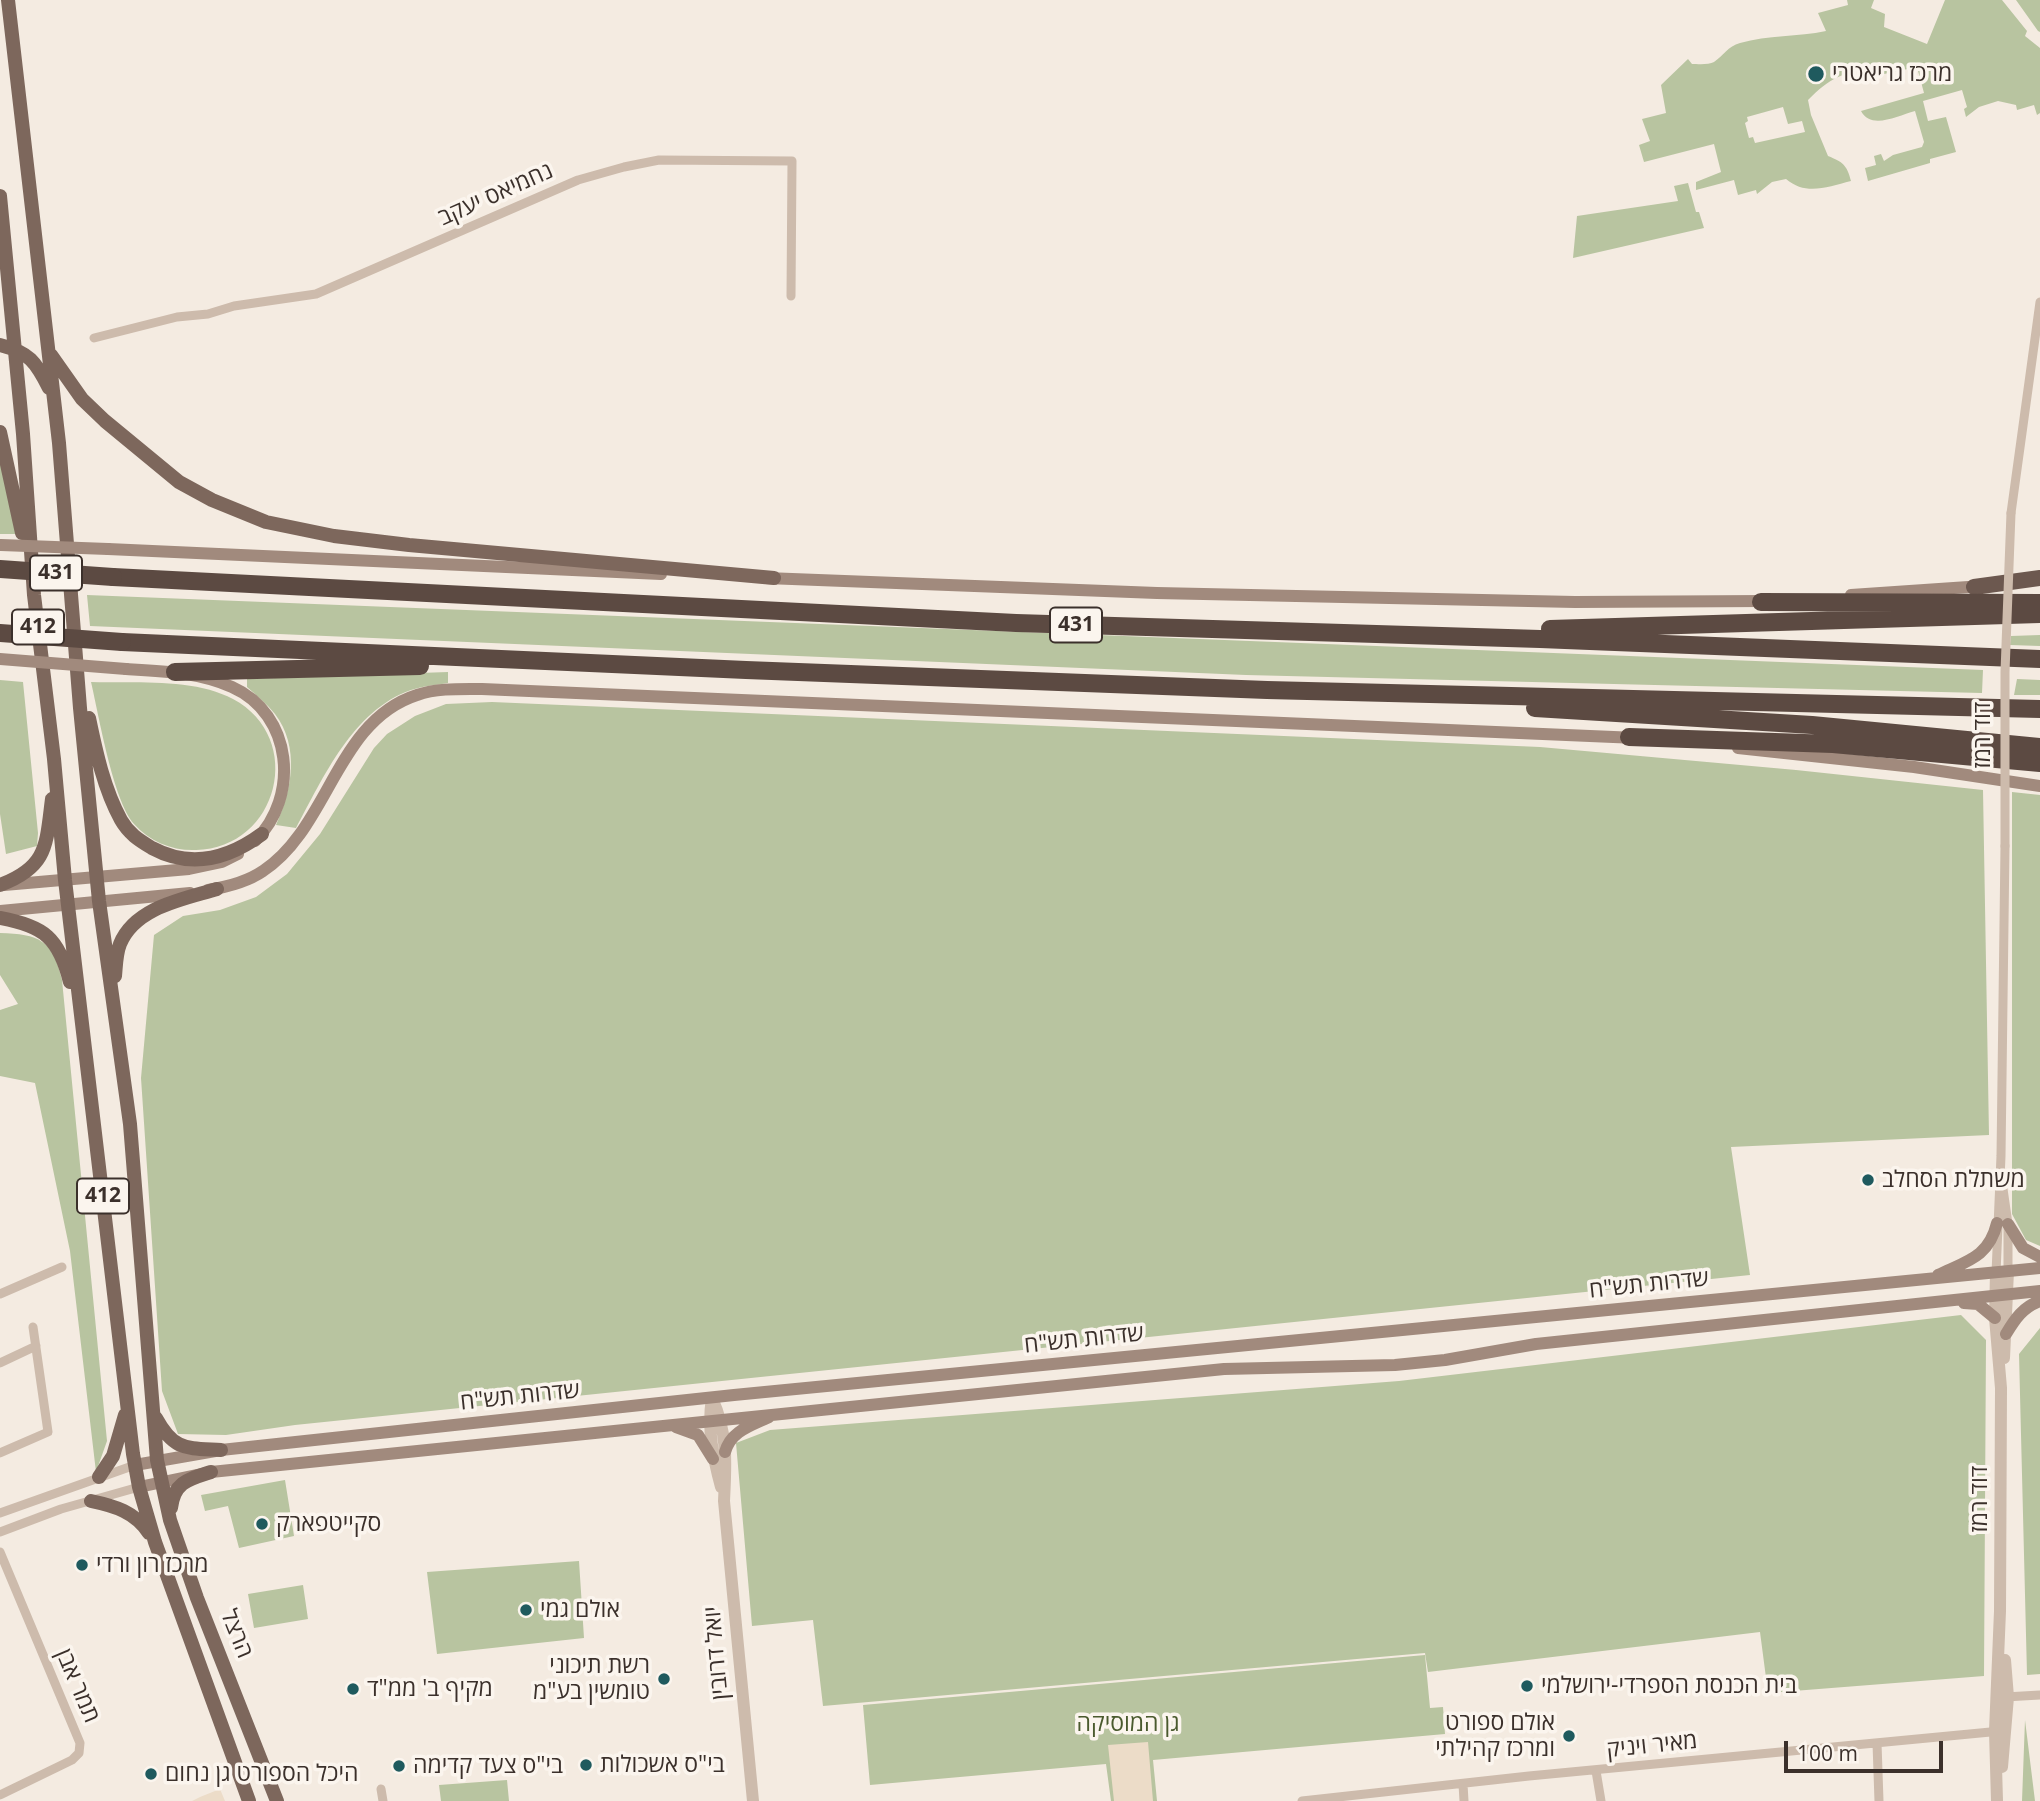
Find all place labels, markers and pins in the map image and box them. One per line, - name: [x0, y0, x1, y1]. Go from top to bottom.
- place label: מרכז גריאטרי: [1832, 60, 1952, 88]
- marker: מרכז גריאטרי: [1806, 64, 1826, 84]
- place label: משתלת הסחלב: [1882, 1166, 2025, 1194]
- marker: משתלת הסחלב: [1860, 1172, 1876, 1188]
- place label: סקייטפארק: [276, 1510, 381, 1538]
- marker: סקייטפארק: [254, 1516, 270, 1532]
- place label: מרכז רון ורדי: [96, 1551, 208, 1579]
- marker: מרכז רון ורדי: [74, 1557, 90, 1573]
- place label: אולם גמי: [540, 1596, 620, 1624]
- marker: אולם גמי: [518, 1602, 534, 1618]
- place label: רשת תיכוני טומשין בע"מ: [533, 1652, 650, 1706]
- marker: רשת תיכוני טומשין בע"מ: [656, 1671, 672, 1687]
- place label: בית הכנסת הספרדי-ירושלמי: [1541, 1672, 1797, 1700]
- place label: מקיף ב' ממ"ד: [367, 1675, 493, 1703]
- marker: בית הכנסת הספרדי-ירושלמי: [1519, 1678, 1535, 1694]
- marker: מקיף ב' ממ"ד: [345, 1681, 361, 1697]
- place label: אולם ספורט ומרכז קהילתי: [1435, 1709, 1555, 1763]
- marker: אולם ספורט ומרכז קהילתי: [1561, 1728, 1577, 1744]
- place label: בי"ס אשכולות: [600, 1751, 725, 1779]
- place label: בי"ס צעד קדימה: [413, 1752, 563, 1780]
- marker: בי"ס אשכולות: [578, 1757, 594, 1773]
- marker: בי"ס צעד קדימה: [391, 1758, 407, 1774]
- place label: היכל הספורט גן נחום: [165, 1760, 358, 1788]
- marker: היכל הספורט גן נחום: [143, 1766, 159, 1782]

